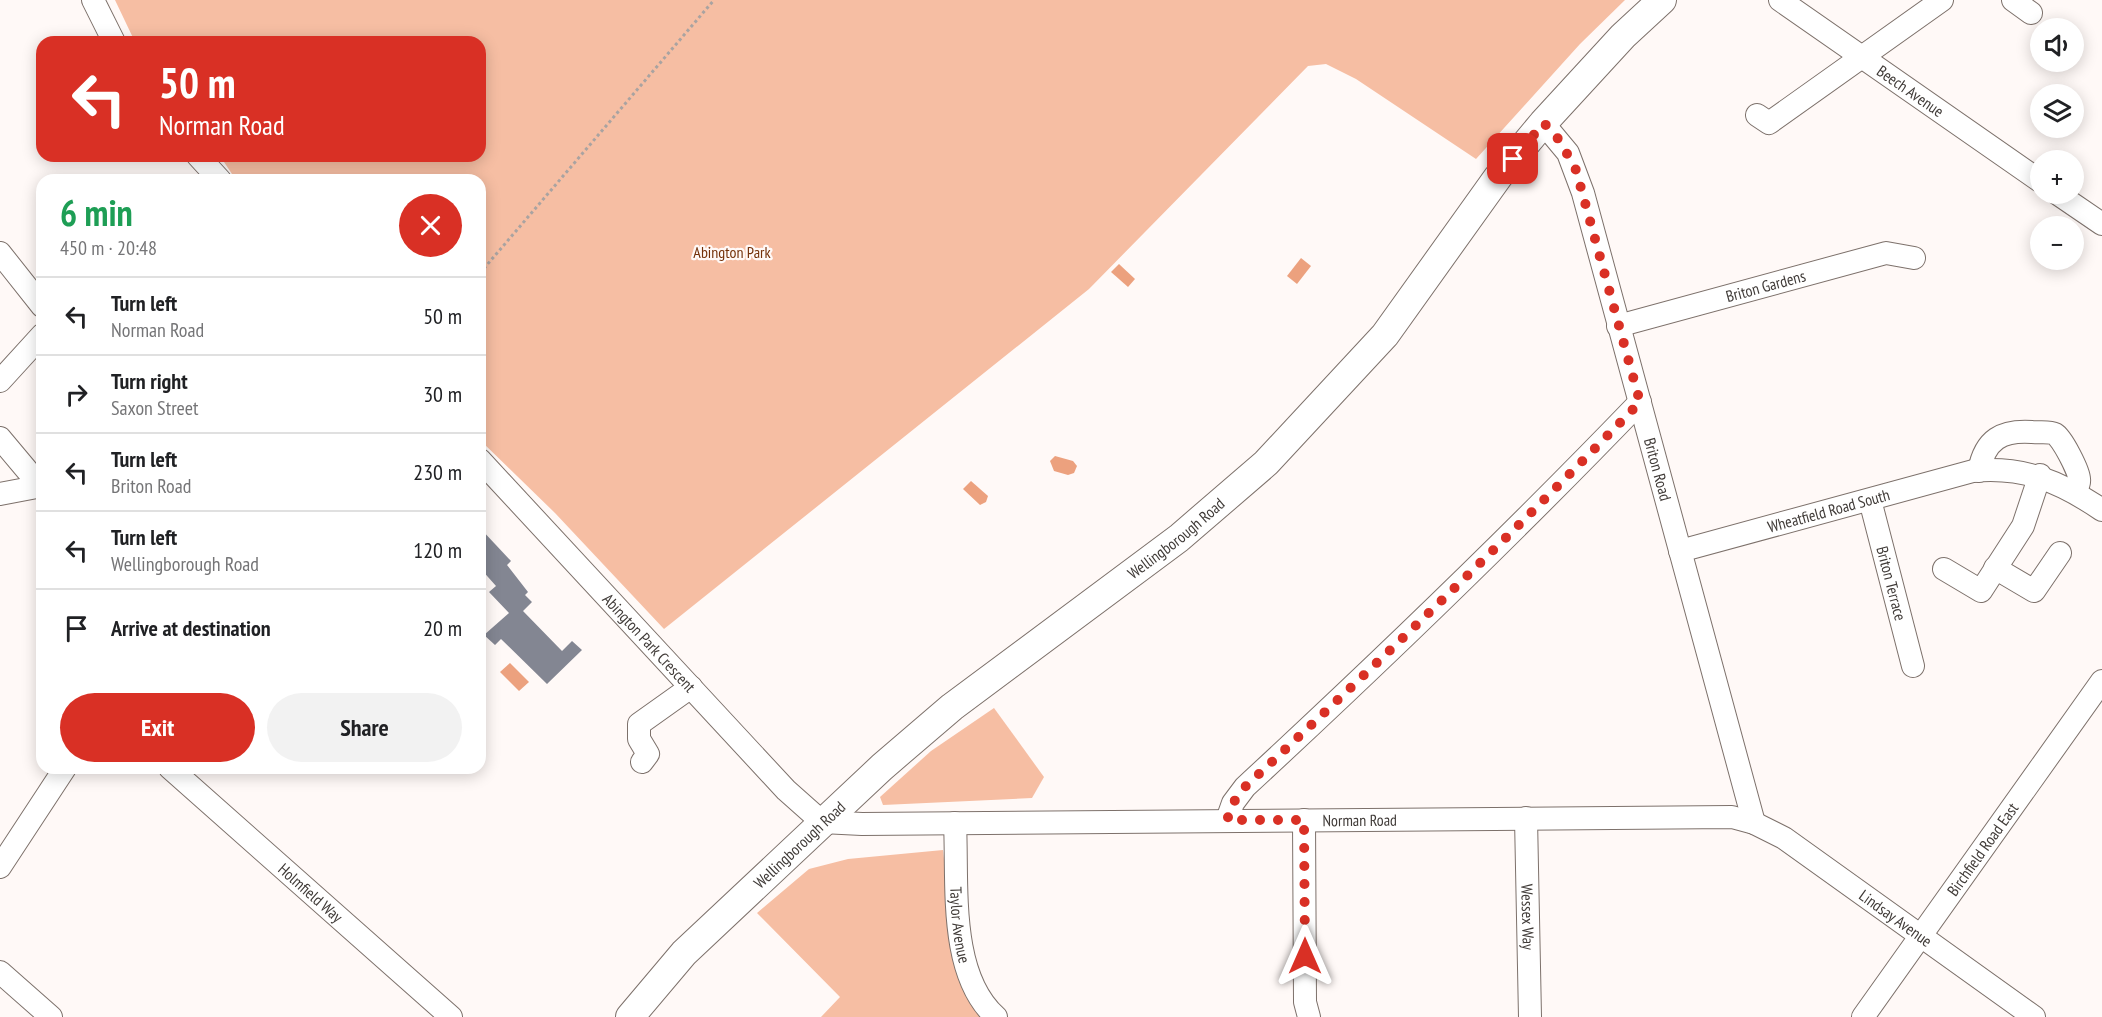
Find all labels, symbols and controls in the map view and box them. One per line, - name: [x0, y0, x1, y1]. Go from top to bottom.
- map controls: [2030, 18, 2084, 270]
- button: sound: [2030, 18, 2084, 72]
- text: 50 m: [159, 55, 236, 110]
- icon: left: [60, 60, 138, 138]
- street label: Beech Avenue: [1873, 61, 1948, 121]
- button: layers: [2030, 84, 2084, 138]
- text: Norman Road: [159, 108, 285, 142]
- pin: [1487, 133, 1538, 184]
- icon: arrive: [1496, 142, 1529, 175]
- button: +: [2030, 150, 2084, 204]
- text: 6 min: [60, 189, 133, 236]
- button: close: [399, 194, 462, 257]
- button: −: [2030, 216, 2084, 270]
- text: 450 m · 20:48: [60, 235, 157, 261]
- park label: Abington Park: [693, 242, 771, 262]
- street label: Briton Gardens: [1724, 265, 1808, 306]
- text: Turn left: [111, 289, 177, 317]
- icon: left: [60, 300, 93, 333]
- text: 50 m: [423, 302, 462, 330]
- text: Norman Road: [111, 317, 204, 343]
- text: Turn right: [111, 367, 188, 395]
- icon: right: [60, 378, 93, 411]
- text: 30 m: [423, 380, 462, 408]
- text: Saxon Street: [111, 395, 198, 421]
- street label: Briton Road: [1640, 436, 1676, 503]
- text: Turn left: [111, 445, 177, 473]
- icon: left: [60, 456, 93, 489]
- text: 230 m: [413, 458, 462, 486]
- text: Briton Road: [111, 473, 191, 499]
- street label: Wheatfield Road South: [1765, 484, 1892, 537]
- street label: Wellingborough Road: [1123, 493, 1229, 583]
- text: Turn left: [111, 523, 177, 551]
- icon: left: [60, 534, 93, 567]
- text: 120 m: [413, 536, 462, 564]
- street label: Briton Terrace: [1872, 544, 1911, 623]
- text: Wellingborough Road: [111, 551, 259, 577]
- street label: Abington Park Crescent: [599, 589, 700, 697]
- icon: arrive: [60, 612, 93, 645]
- text: Arrive at destination: [111, 614, 271, 642]
- text: 20 m: [423, 614, 462, 642]
- button: Exit: [60, 693, 255, 762]
- button: Share: [267, 693, 462, 762]
- street label: Wellingborough Road: [749, 797, 849, 893]
- street label: Birchfield Road East: [1942, 798, 2023, 900]
- street label: Norman Road: [1322, 810, 1397, 830]
- street label: Holmfield Way: [274, 859, 347, 927]
- street label: Wessex Way: [1517, 884, 1539, 950]
- street label: Lindsay Avenue: [1855, 885, 1936, 951]
- street label: Taylor Avenue: [946, 886, 975, 965]
- position arrow: [1273, 924, 1337, 988]

